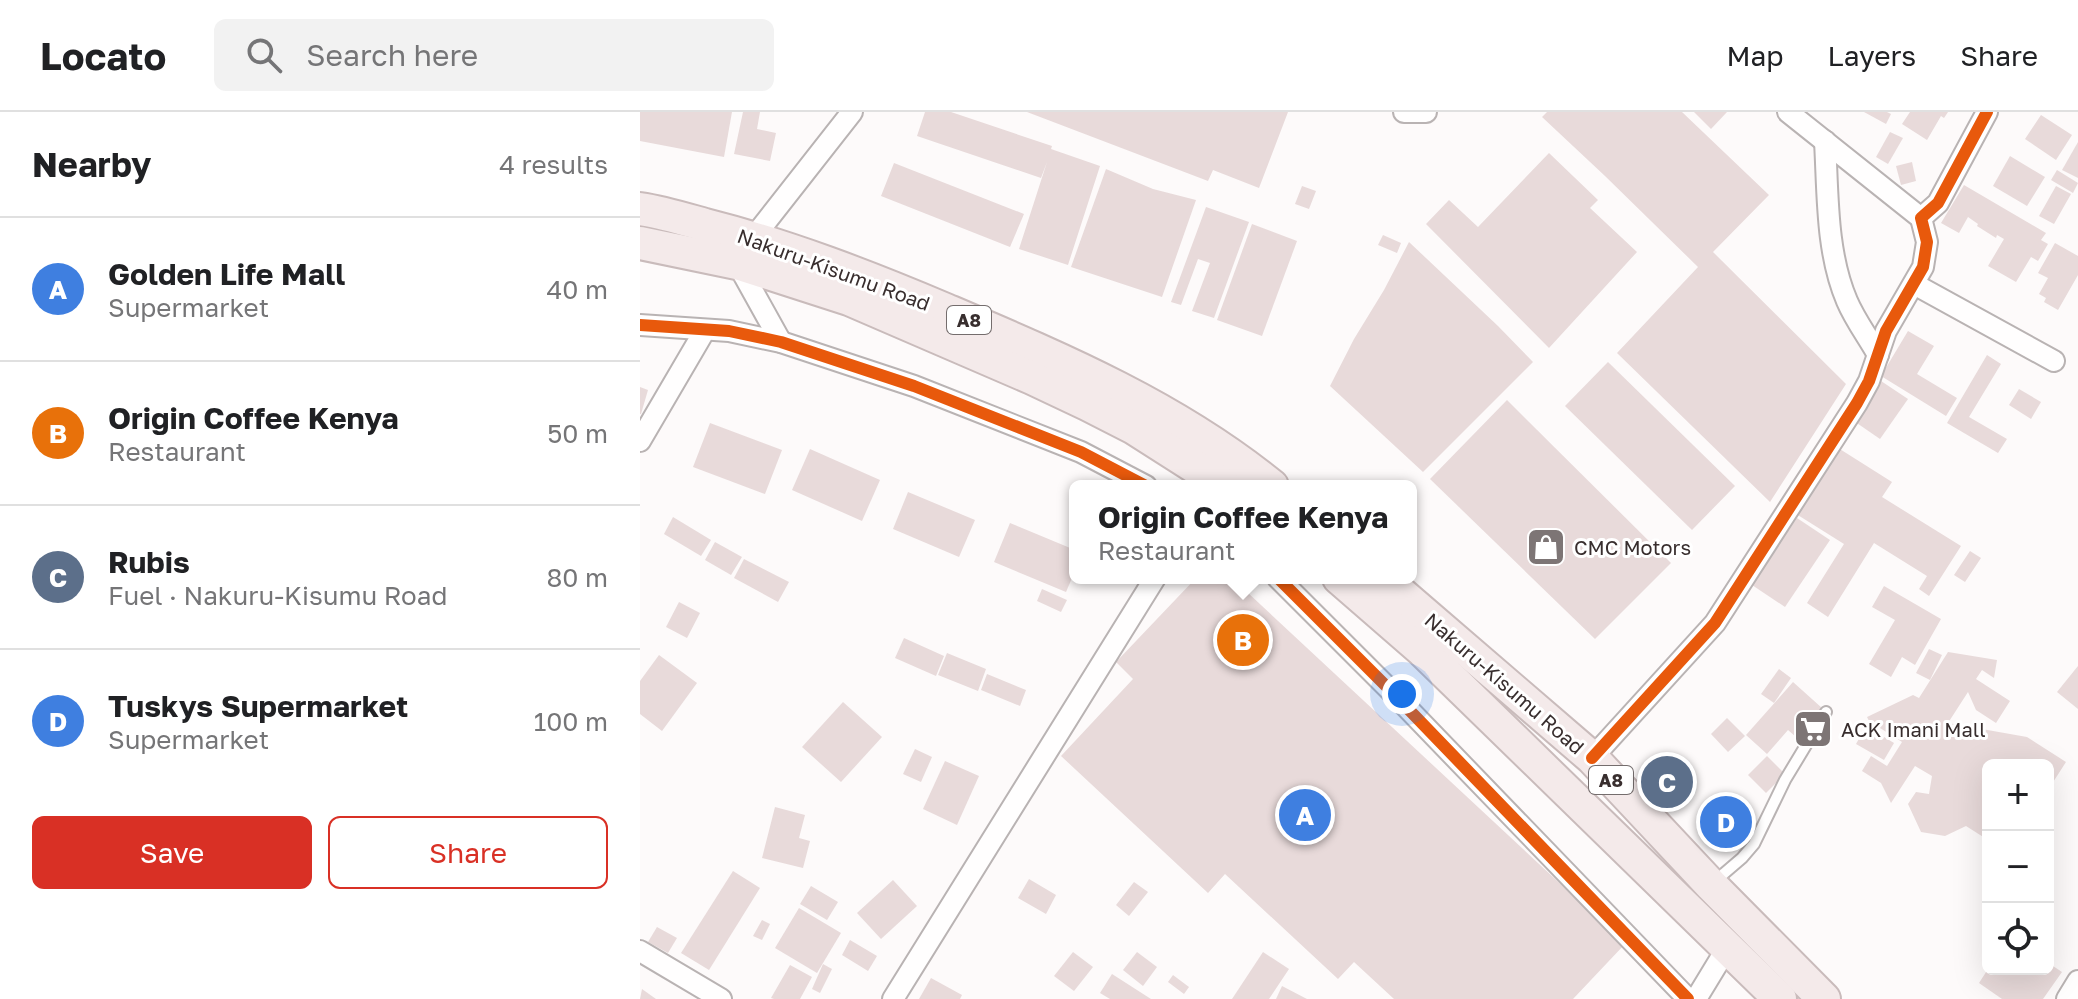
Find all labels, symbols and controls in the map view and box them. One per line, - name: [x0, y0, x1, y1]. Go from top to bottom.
- search box: [214, 19, 774, 91]
- text: Locato: [40, 33, 166, 78]
- icon: search: [242, 33, 286, 77]
- text: Search here: [306, 37, 478, 73]
- text: Map: [1726, 39, 1784, 72]
- text: Layers: [1828, 39, 1916, 72]
- text: Share: [1960, 39, 2038, 72]
- text: Nearby: [32, 144, 152, 184]
- text: 4 results: [499, 149, 608, 180]
- street label: Nakuru-Kisumu Road: [734, 223, 934, 315]
- text: Golden Life Mall: [108, 256, 345, 292]
- text: A: [49, 274, 67, 305]
- text: 40 m: [547, 274, 608, 305]
- text: Supermarket: [108, 292, 269, 323]
- road number: A8: [947, 306, 991, 334]
- text: Origin Coffee Kenya: [108, 400, 399, 436]
- text: B: [49, 418, 67, 449]
- text: 50 m: [547, 418, 608, 449]
- text: Restaurant: [108, 436, 246, 467]
- popup: [1069, 480, 1417, 584]
- text: Origin Coffee Kenya: [1098, 499, 1388, 535]
- shop icon: CMC Motors: [1525, 526, 1567, 568]
- text: Restaurant: [1098, 535, 1236, 566]
- place label: CMC Motors: [1574, 535, 1691, 559]
- text: Rubis: [108, 544, 190, 580]
- text: C: [49, 562, 67, 593]
- text: 80 m: [547, 562, 608, 593]
- text: Fuel · Nakuru-Kisumu Road: [108, 580, 447, 611]
- street label: Nakuru-Kisumu Road: [1421, 607, 1589, 759]
- pin: B: [1217, 610, 1269, 670]
- your location: [1382, 674, 1422, 714]
- text: Tuskys Supermarket: [108, 688, 408, 724]
- text: D: [49, 706, 67, 737]
- text: 100 m: [534, 706, 608, 737]
- supermarket icon: ACK Imani Mall: [1792, 708, 1834, 750]
- place label: ACK Imani Mall: [1841, 717, 1986, 741]
- text: Supermarket: [108, 724, 269, 755]
- pin: C: [1641, 752, 1693, 812]
- map controls: [1982, 759, 2054, 975]
- button: +: [1982, 759, 2054, 831]
- road number: A8: [1589, 766, 1633, 794]
- pin: A: [1279, 785, 1331, 845]
- pin: D: [1700, 792, 1752, 852]
- button: Save: [32, 816, 312, 889]
- button: Share: [328, 816, 608, 889]
- button: −: [1982, 831, 2054, 903]
- button: locate: [1982, 903, 2054, 975]

